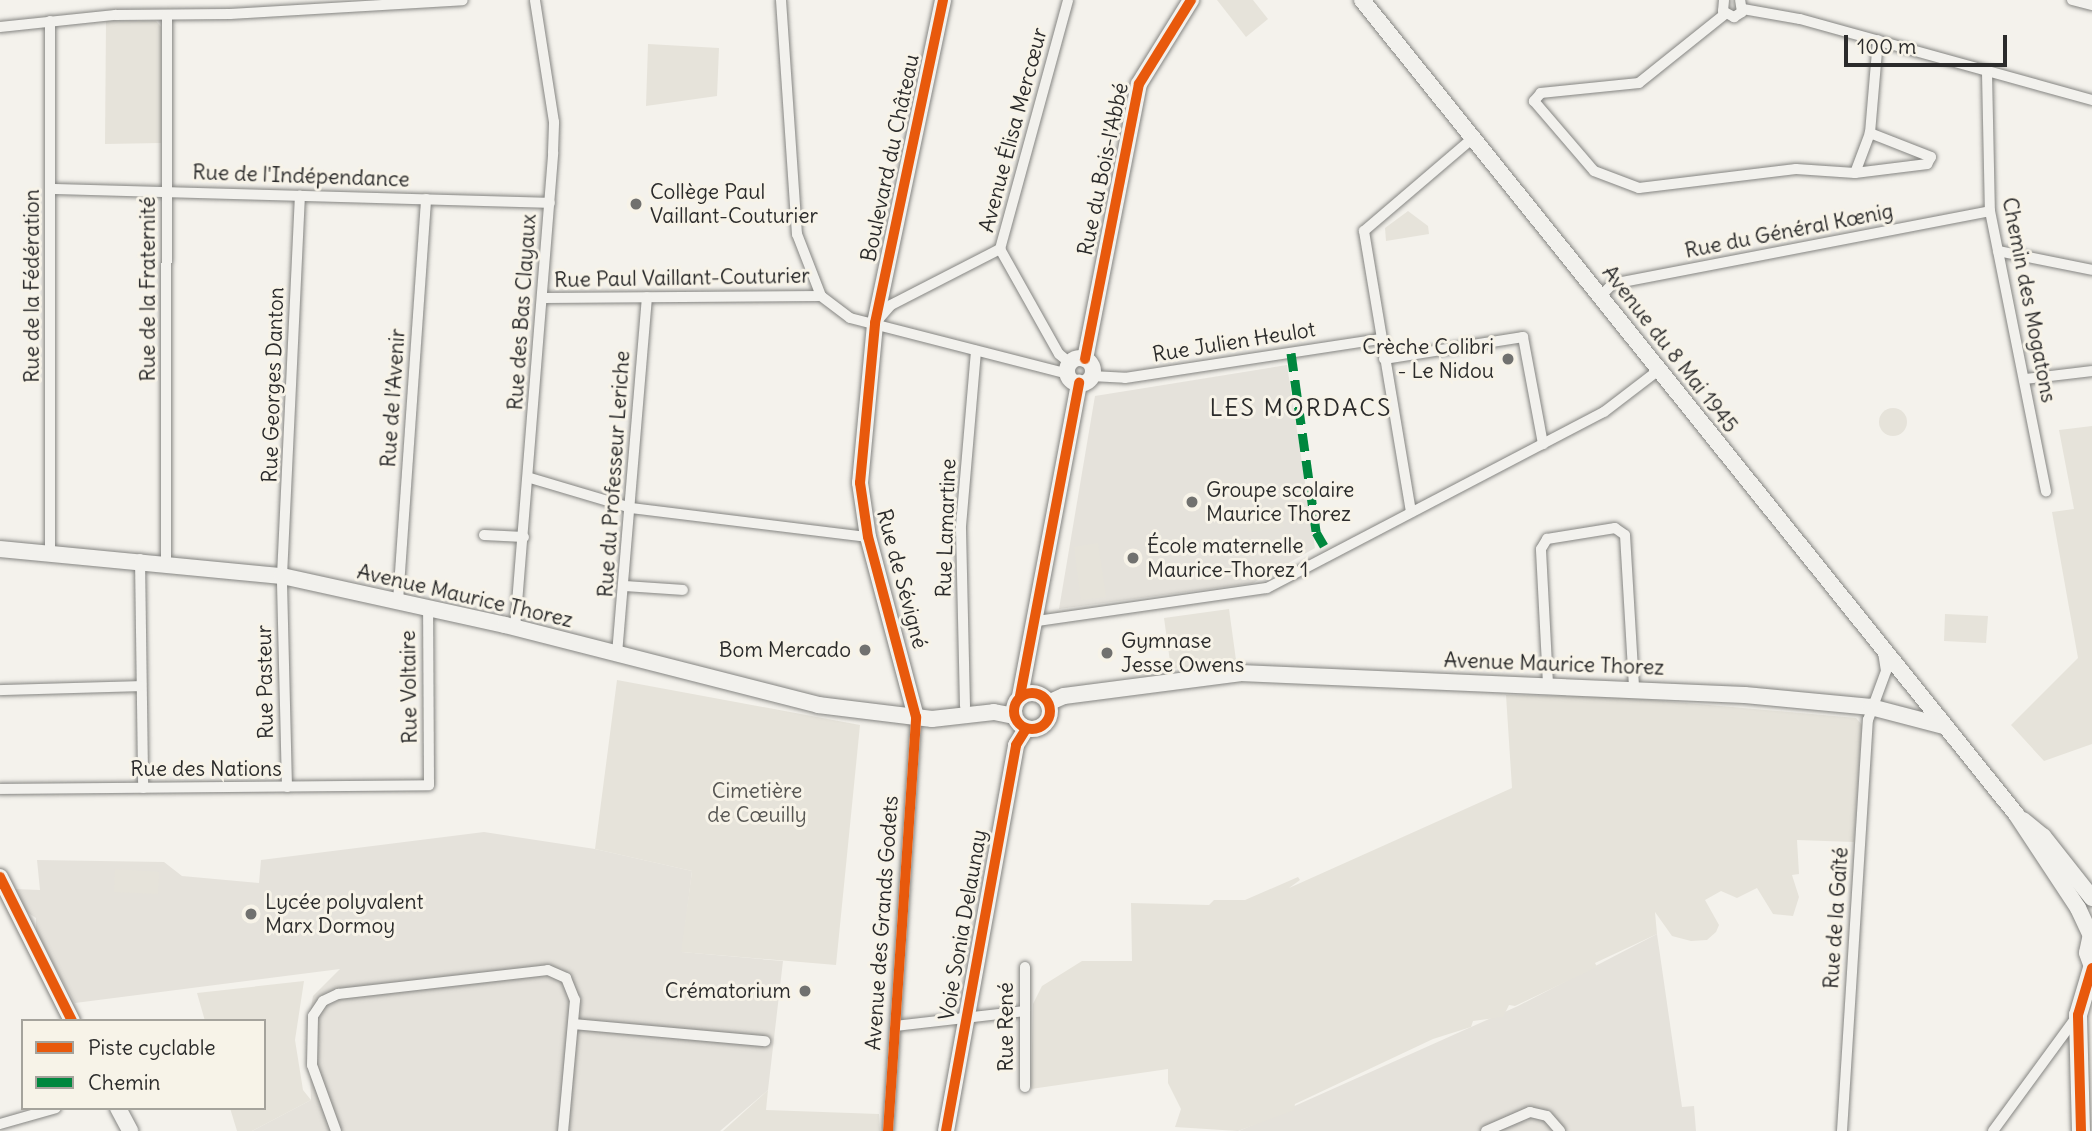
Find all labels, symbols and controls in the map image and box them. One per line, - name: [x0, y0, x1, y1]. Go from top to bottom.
- scale bar: [1847, 21, 2010, 65]
- street label: Avenue Élisa Mercœur: [974, 25, 1052, 235]
- text: 100 m: [1857, 33, 1916, 60]
- street label: Boulevard du Château: [856, 52, 924, 264]
- street label: Rue du Bois-l'Abbé: [1072, 80, 1134, 258]
- street label: Rue de l'Indépendance: [192, 160, 410, 192]
- place label: Collège Paul Vaillant-Couturier: [650, 179, 818, 229]
- street label: Rue de la Fédération: [19, 189, 45, 383]
- street label: Chemin des Mogatons: [1997, 195, 2061, 405]
- street label: Rue de la Fraternité: [135, 196, 161, 382]
- marker: Collège Paul Vaillant-Couturier: [628, 196, 644, 212]
- street label: Rue du Général Kœnig: [1683, 198, 1895, 264]
- street label: Rue des Bas Clayaux: [503, 213, 541, 411]
- street label: Avenue du 8 Mai 1945: [1597, 260, 1743, 438]
- street label: Rue Paul Vaillant-Couturier: [554, 263, 810, 293]
- street label: Rue Georges Danton: [257, 287, 289, 483]
- street label: Rue Julien Heulot: [1151, 317, 1317, 367]
- street label: Rue de l’Avenir: [376, 328, 410, 468]
- place label: Crèche Colibri - Le Nidou: [1362, 334, 1494, 384]
- street label: Rue du Professeur Leriche: [593, 350, 635, 598]
- marker: Crèche Colibri - Le Nidou: [1500, 351, 1516, 367]
- district label: LES MORDACS: [1211, 394, 1391, 422]
- street label: Rue Lamartine: [931, 458, 961, 598]
- place label: Groupe scolaire Maurice Thorez: [1206, 477, 1354, 527]
- marker: Groupe scolaire Maurice Thorez: [1184, 494, 1200, 510]
- street label: Rue de Sévigné: [871, 507, 933, 651]
- place label: École maternelle Maurice-Thorez 1: [1147, 533, 1308, 583]
- marker: École maternelle Maurice-Thorez 1: [1125, 550, 1141, 566]
- street label: Avenue Maurice Thorez: [355, 559, 575, 633]
- street label: Rue Pasteur: [251, 625, 279, 739]
- place label: Gymnase Jesse Owens: [1121, 628, 1244, 678]
- street label: Rue Voltaire: [395, 630, 423, 744]
- place label: Bom Mercado: [719, 637, 851, 663]
- marker: Bom Mercado: [857, 642, 873, 658]
- marker: Gymnase Jesse Owens: [1099, 645, 1115, 661]
- street label: Avenue Maurice Thorez: [1443, 648, 1665, 680]
- street label: Rue des Nations: [130, 756, 282, 782]
- park label: Cimetière de Cœuilly: [707, 778, 807, 828]
- street label: Avenue des Grands Godets: [861, 795, 903, 1051]
- street label: Voie Sonia Delaunay: [934, 828, 992, 1022]
- street label: Rue de la Gaîté: [1818, 846, 1854, 990]
- place label: Lycée polyvalent Marx Dormoy: [265, 889, 424, 939]
- marker: Lycée polyvalent Marx Dormoy: [243, 906, 259, 922]
- place label: Crématorium: [665, 978, 791, 1004]
- street label: Rue René: [993, 982, 1019, 1072]
- marker: Crématorium: [797, 983, 813, 999]
- legend: [21, 1019, 266, 1110]
- text: Piste cyclable: [88, 1034, 216, 1061]
- text: Chemin: [88, 1069, 161, 1096]

